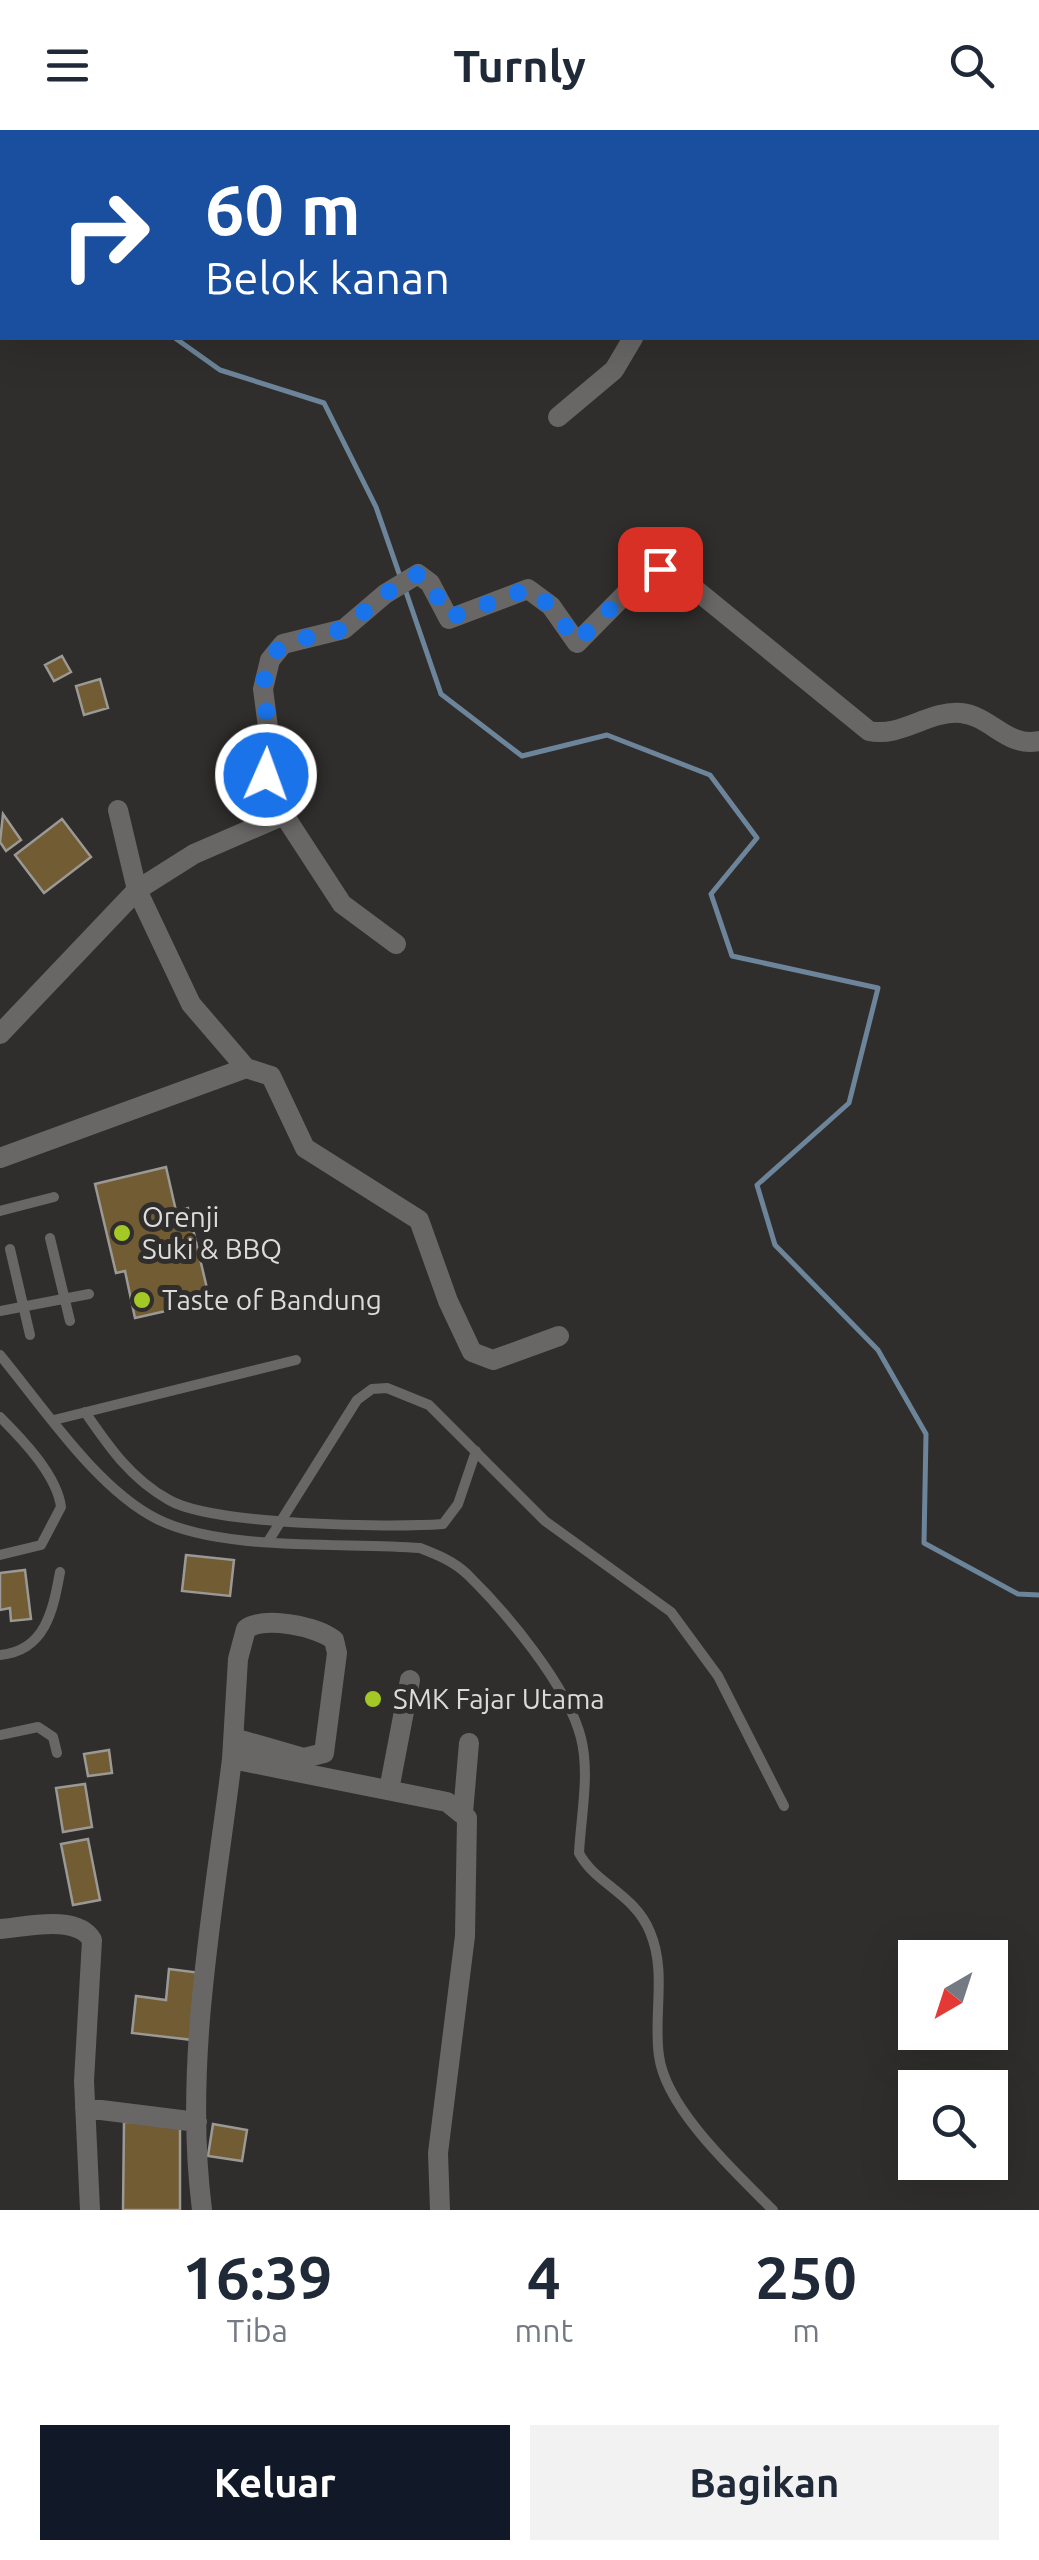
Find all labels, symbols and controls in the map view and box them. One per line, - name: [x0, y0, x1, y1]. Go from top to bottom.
- icon: menu: [40, 38, 95, 93]
- icon: search: [944, 38, 999, 93]
- text: Turnly: [453, 40, 586, 91]
- icon: right: [40, 170, 170, 300]
- text: 60 m: [205, 170, 361, 248]
- text: Belok kanan: [205, 252, 450, 303]
- pin: [618, 527, 703, 612]
- icon: arrive: [633, 542, 688, 597]
- position arrow: [214, 723, 318, 827]
- place label: Orenji Suki & BBQ: [142, 1201, 282, 1264]
- marker: Orenji Suki & BBQ: [111, 1222, 133, 1244]
- place label: Taste of Bandung: [162, 1284, 382, 1315]
- marker: Taste of Bandung: [131, 1289, 153, 1311]
- place label: SMK Fajar Utama: [393, 1683, 605, 1714]
- marker: SMK Fajar Utama: [362, 1688, 384, 1710]
- north arrow: [898, 1940, 1008, 2050]
- map controls: [898, 1940, 1008, 2180]
- button: search: [898, 2070, 1008, 2180]
- text: 16:39: [182, 2243, 332, 2310]
- text: 4: [527, 2243, 561, 2310]
- text: 250: [755, 2243, 857, 2310]
- text: Tiba: [227, 2312, 288, 2348]
- text: mnt: [515, 2312, 573, 2348]
- text: m: [792, 2312, 820, 2348]
- button: Keluar: [40, 2425, 510, 2540]
- button: Bagikan: [530, 2425, 999, 2540]

